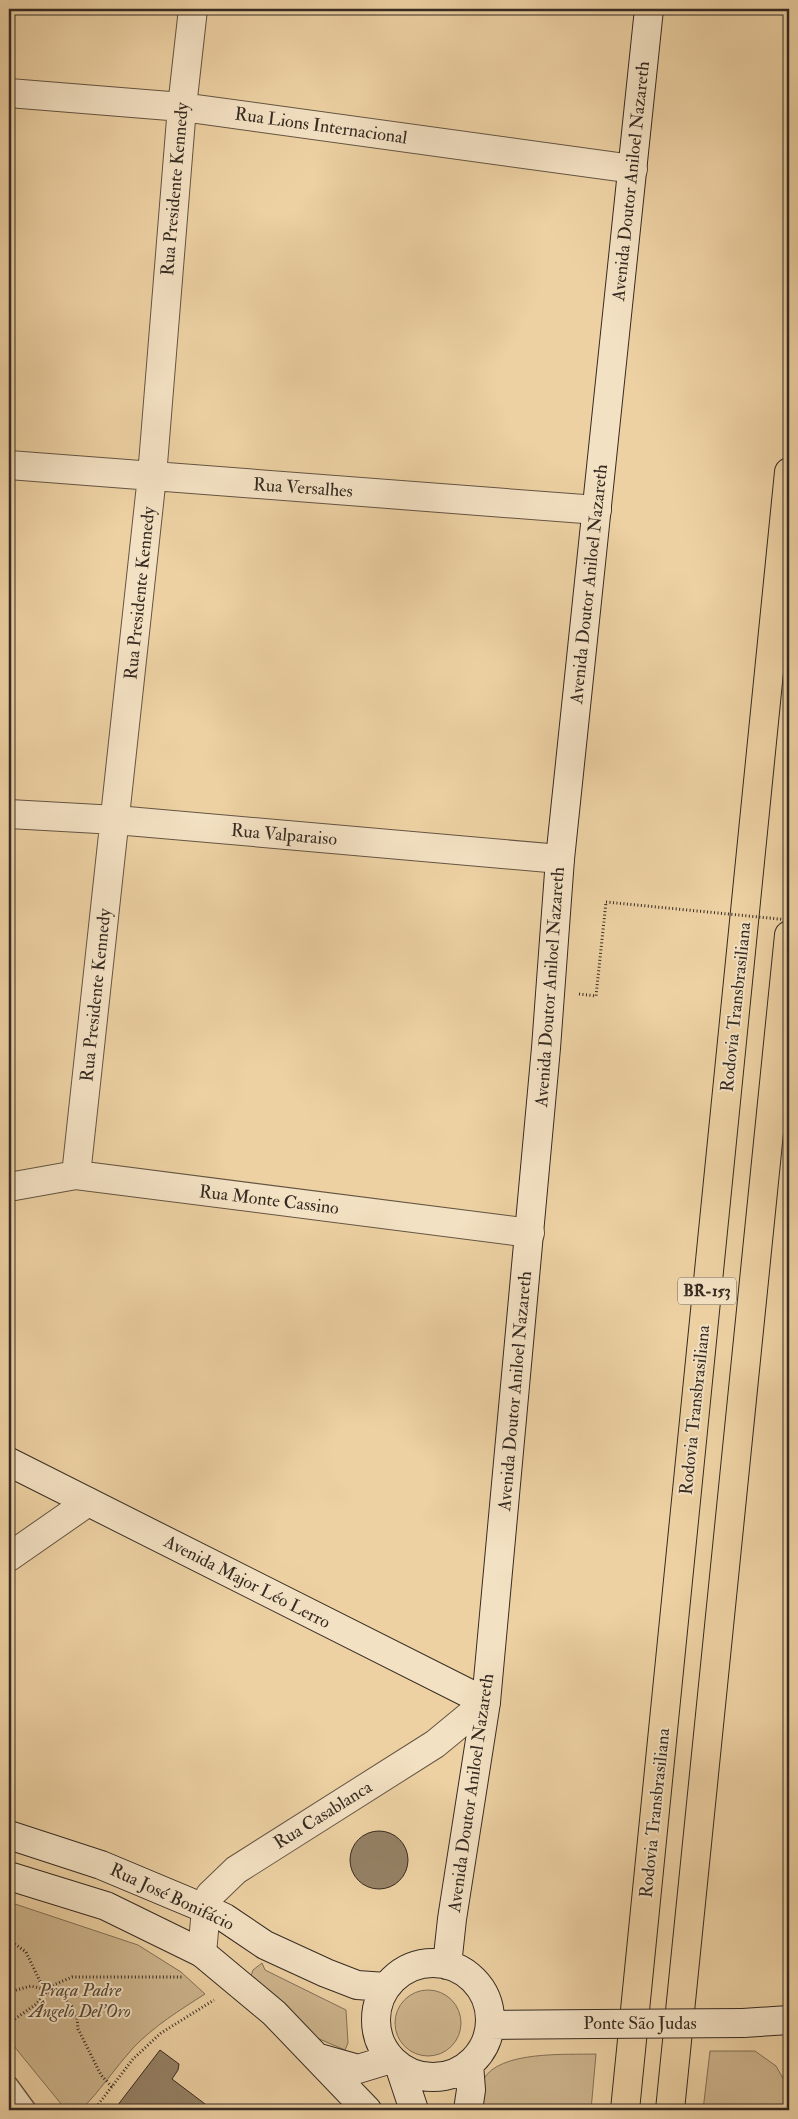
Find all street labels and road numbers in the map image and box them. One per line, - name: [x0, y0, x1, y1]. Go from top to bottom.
- street label: Avenida Doutor Aniloel Nazareth: [607, 59, 655, 303]
- street label: Rua Presidente Kennedy: [156, 100, 194, 277]
- street label: Rua Lions Internacional: [233, 103, 409, 150]
- street label: Avenida Doutor Aniloel Nazareth: [565, 462, 613, 706]
- street label: Rua Versalhes: [252, 473, 354, 503]
- street label: Rua Presidente Kennedy: [119, 504, 161, 681]
- street label: Rua Valparaiso: [230, 819, 338, 851]
- street label: Avenida Doutor Aniloel Nazareth: [530, 865, 570, 1109]
- street label: Rua Presidente Kennedy: [75, 906, 117, 1083]
- street label: Rodovia Transbrasiliana: [716, 920, 756, 1093]
- street label: Rua Monte Cassino: [198, 1180, 341, 1220]
- street label: Avenida Doutor Aniloel Nazareth: [493, 1269, 537, 1513]
- road number: BR-153: [678, 1278, 736, 1304]
- street label: Rodovia Transbrasiliana: [675, 1323, 715, 1496]
- street label: Avenida Major Léo Lerro: [159, 1530, 334, 1634]
- street label: Avenida Doutor Aniloel Nazareth: [443, 1672, 499, 1915]
- street label: Rodovia Transbrasiliana: [635, 1726, 675, 1899]
- street label: Rua Casablanca: [269, 1775, 377, 1854]
- street label: Rua José Bonifácio: [106, 1858, 238, 1936]
- street label: Ponte São Judas: [583, 2012, 697, 2035]

